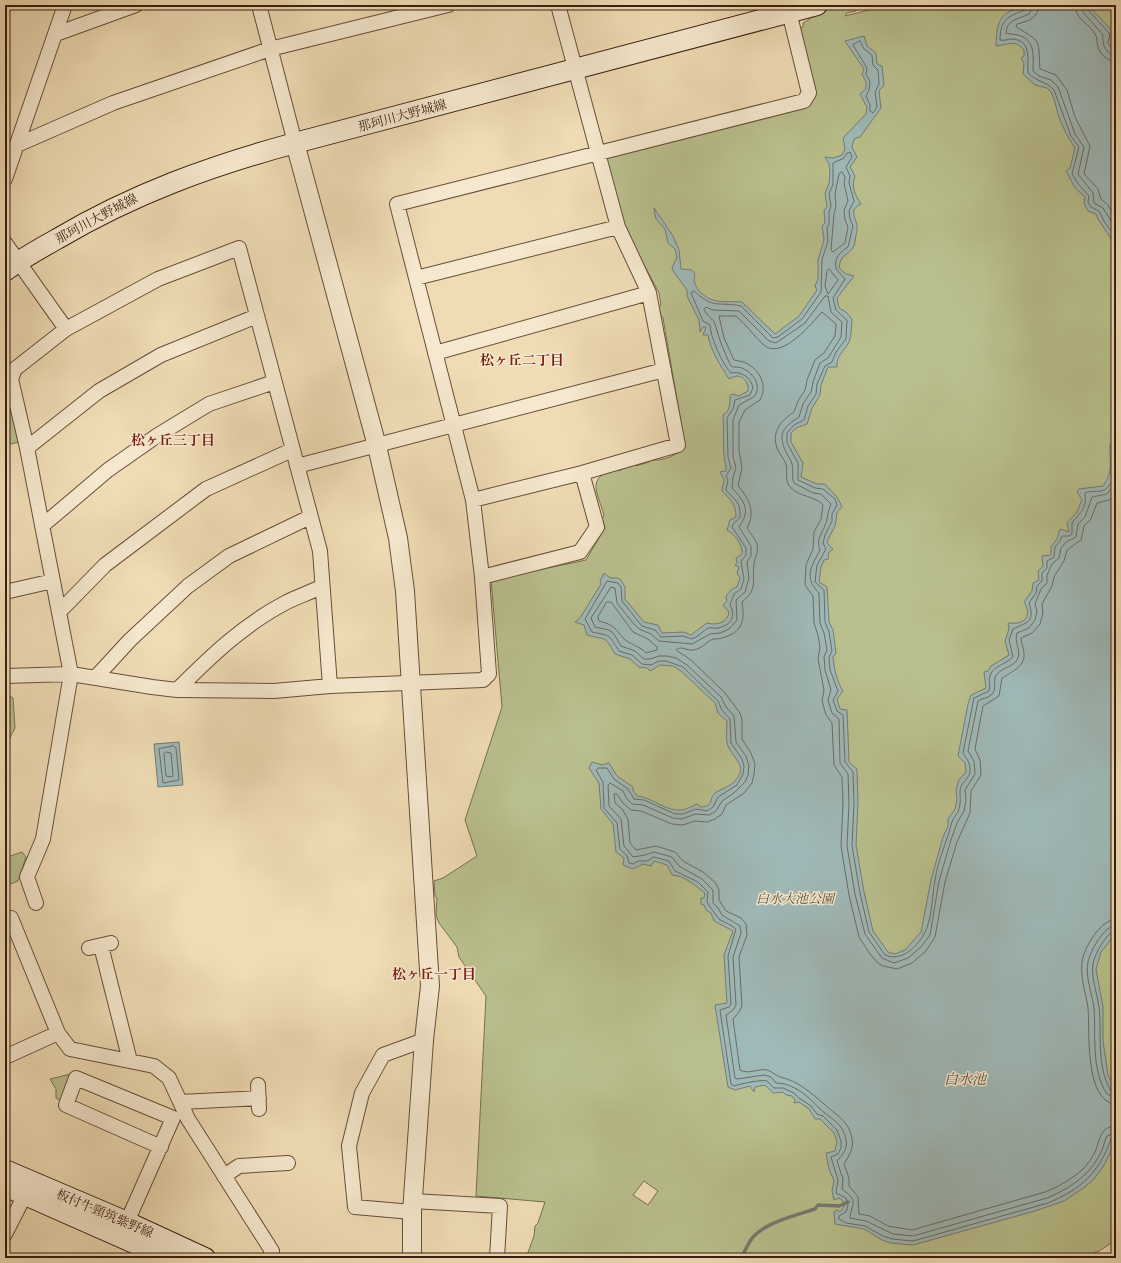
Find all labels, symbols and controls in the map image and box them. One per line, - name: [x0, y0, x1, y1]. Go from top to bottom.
- street label: 那珂川大野城線: [356, 95, 448, 135]
- street label: 那珂川大野城線: [52, 190, 140, 247]
- district label: 松ヶ丘二丁目: [480, 351, 564, 369]
- district label: 松ヶ丘三丁目: [131, 431, 215, 449]
- park label: 白水大池公園: [756, 890, 836, 907]
- district label: 松ヶ丘一丁目: [392, 965, 476, 983]
- water label: 白水池: [944, 1070, 988, 1088]
- street label: 板付牛頸筑紫野線: [54, 1185, 156, 1242]

